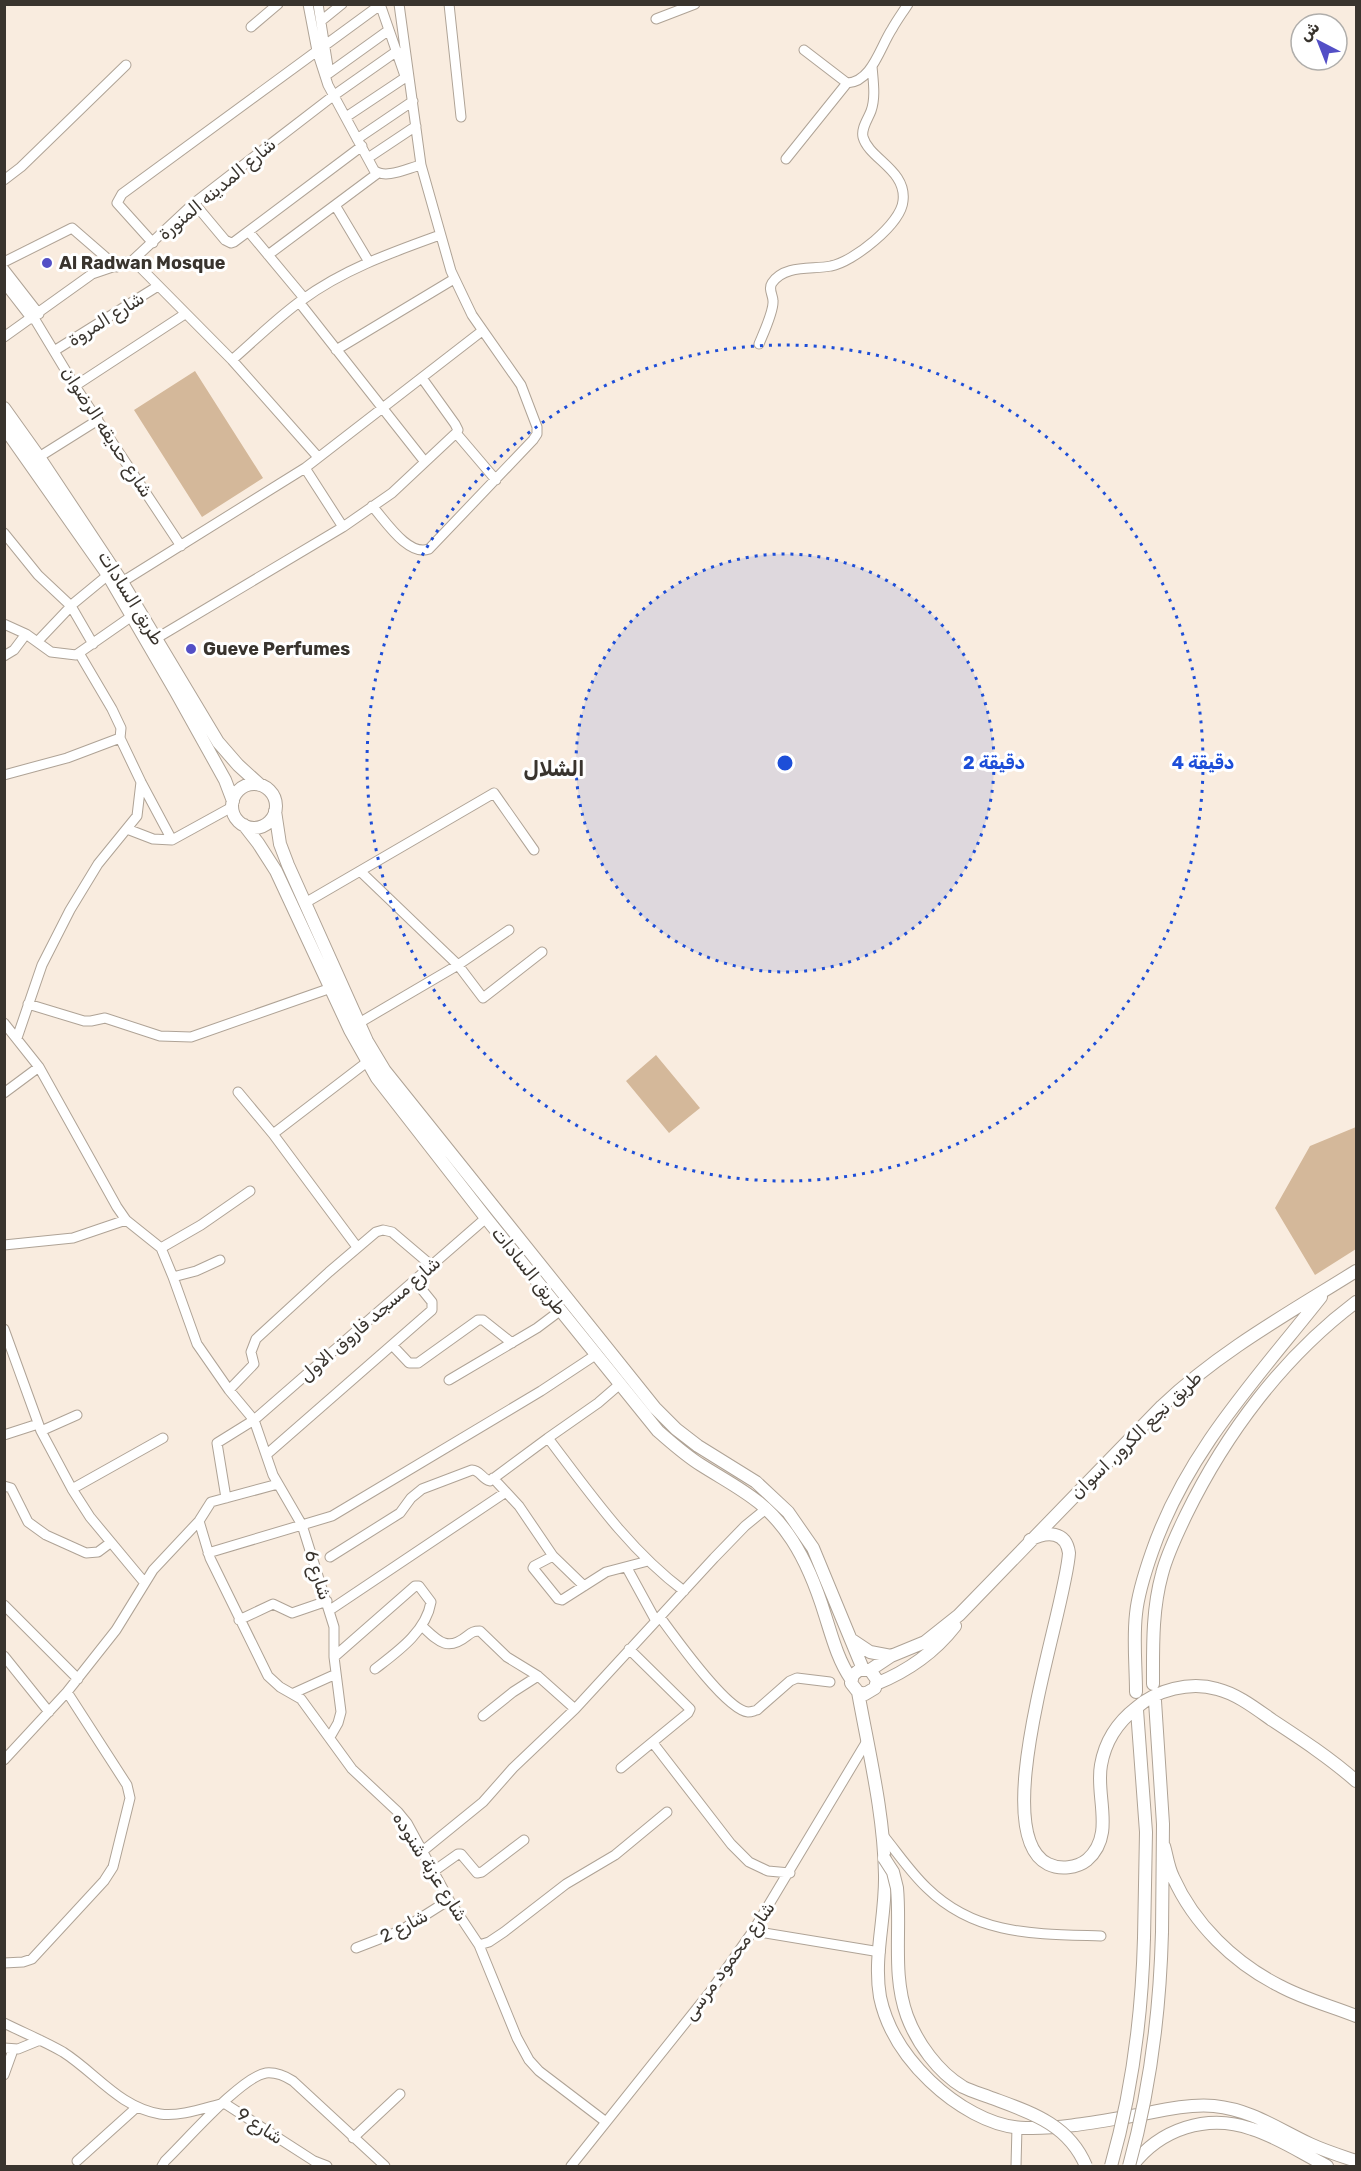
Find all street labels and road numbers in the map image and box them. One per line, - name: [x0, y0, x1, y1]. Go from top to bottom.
- street label: شارع المدينه المنورة: [154, 133, 281, 246]
- street label: شارع المروة: [64, 287, 149, 352]
- street label: شارع حديقه الرضوان: [56, 362, 158, 502]
- street label: طريق السادات: [93, 547, 169, 649]
- street label: طريق السادات: [487, 1222, 571, 1320]
- street label: شارع مسجد فاروق الاول: [295, 1252, 446, 1387]
- street label: طريق نجع الكرور, اسوان: [1066, 1366, 1208, 1505]
- street label: شارع 6: [299, 1547, 336, 1603]
- street label: شارع عزبة شنوده: [387, 1808, 472, 1926]
- street label: شارع محمود مرسى: [678, 1897, 780, 2025]
- street label: شارع 2: [376, 1905, 432, 1948]
- street label: شارع 9: [232, 2103, 287, 2150]

